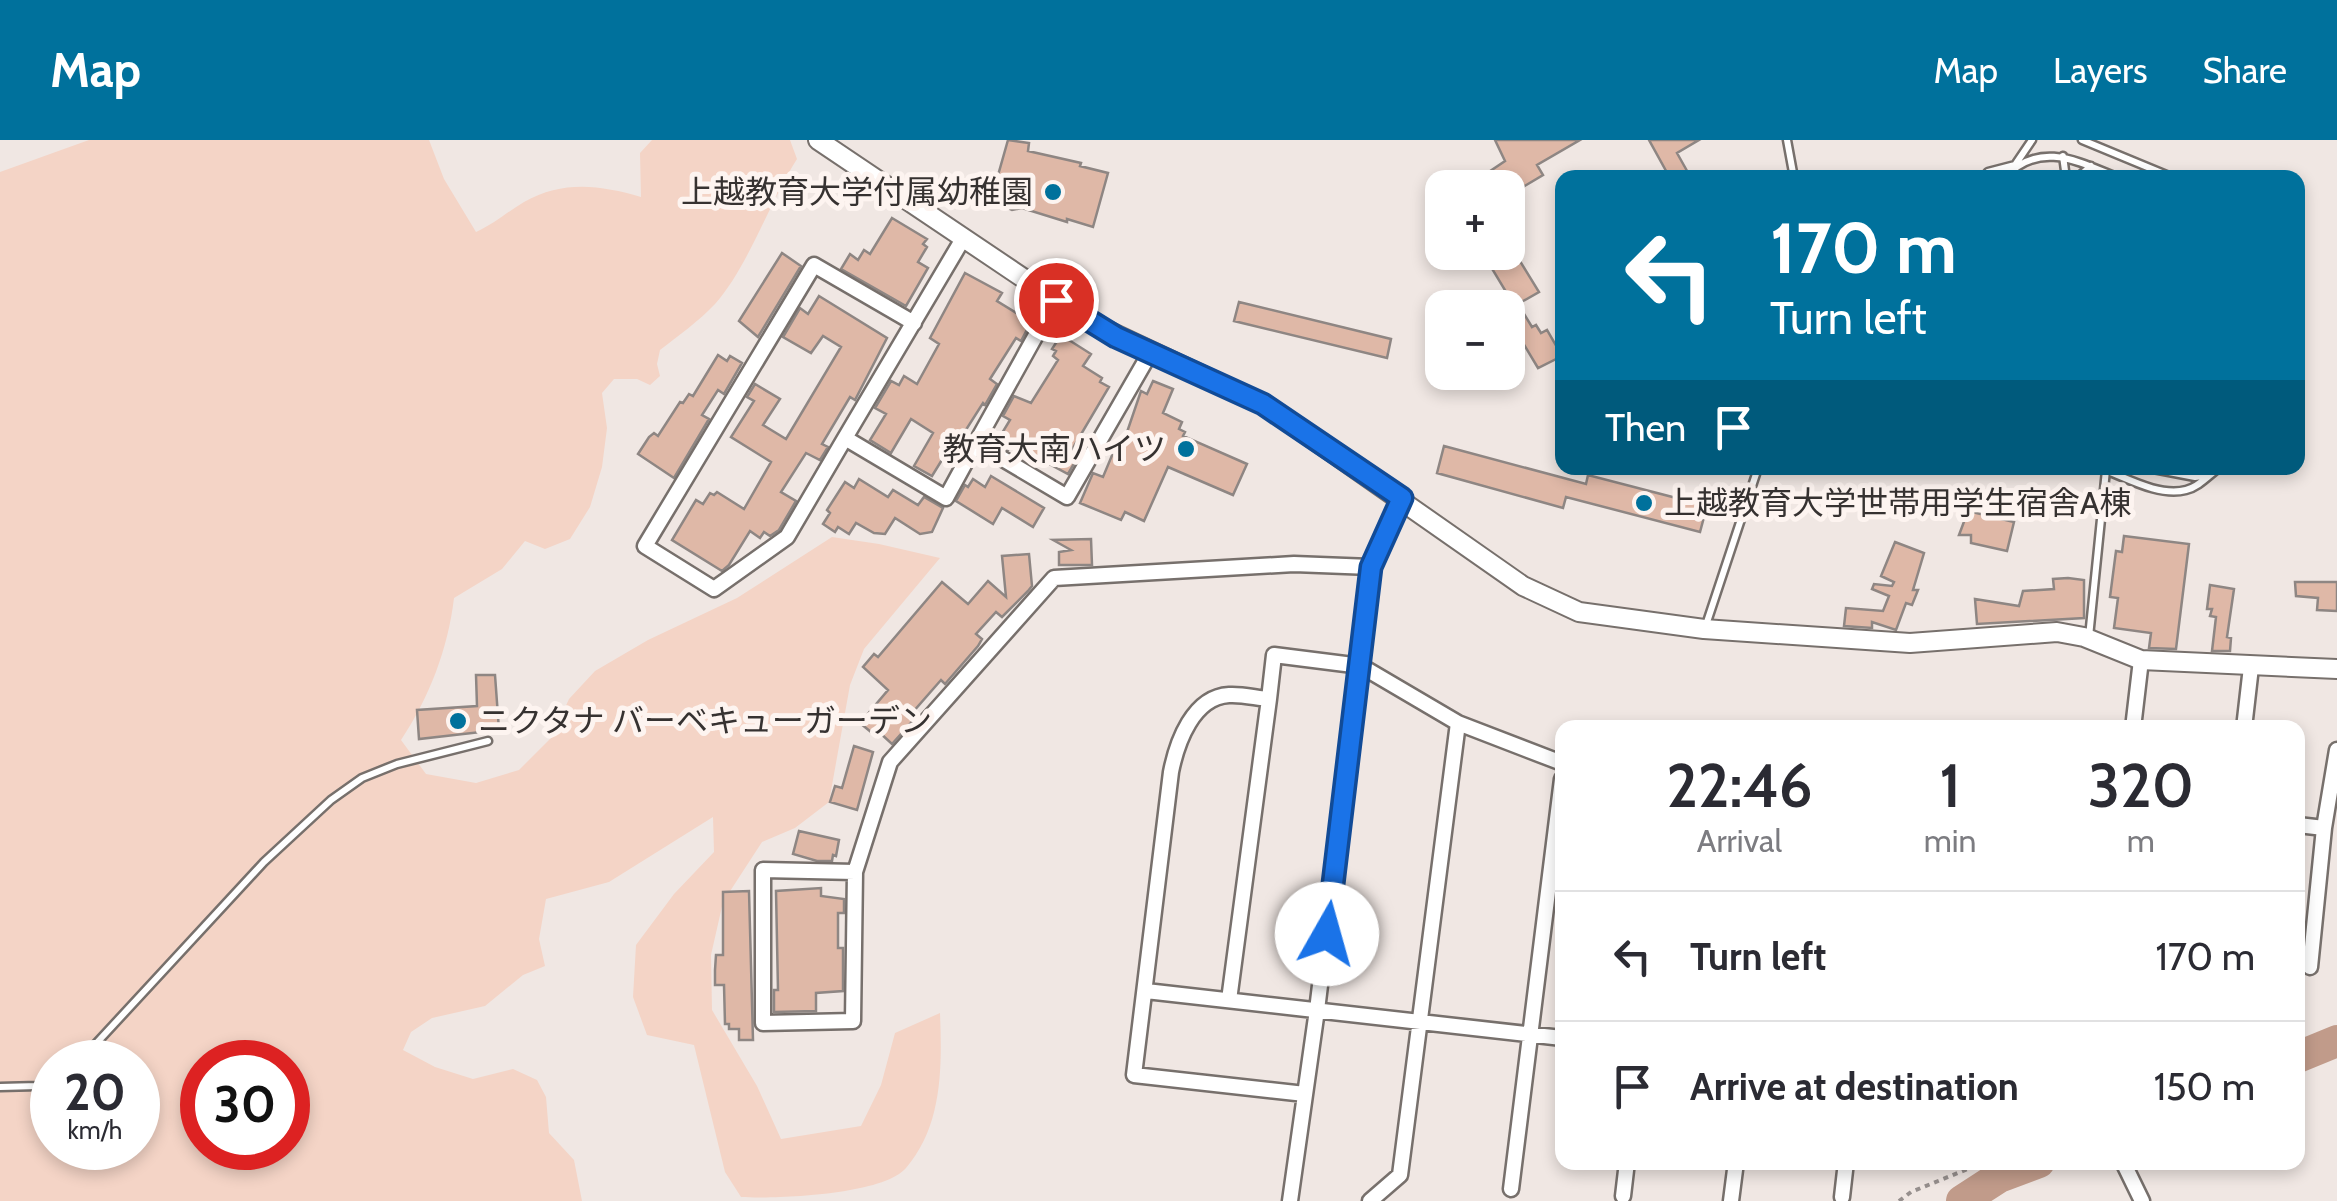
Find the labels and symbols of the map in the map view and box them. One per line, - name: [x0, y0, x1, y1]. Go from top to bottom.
- place label: 上越教育大学付属幼稚園: [681, 172, 1033, 211]
- marker: 上越教育大学付属幼稚園: [1042, 181, 1064, 203]
- pin: [1014, 258, 1099, 343]
- place label: 教育大南ハイツ: [943, 429, 1166, 468]
- marker: 教育大南ハイツ: [1175, 438, 1197, 460]
- place label: 上越教育大学世帯用学生宿舎A棟: [1664, 483, 2132, 522]
- marker: 上越教育大学世帯用学生宿舎A棟: [1633, 492, 1655, 514]
- place label: ニクタナ バーベキューガーデン: [478, 701, 932, 740]
- marker: ニクタナ バーベキューガーデン: [447, 710, 469, 732]
- position arrow: [1275, 882, 1379, 986]
- speed limit sign: 30: [180, 1040, 310, 1170]

